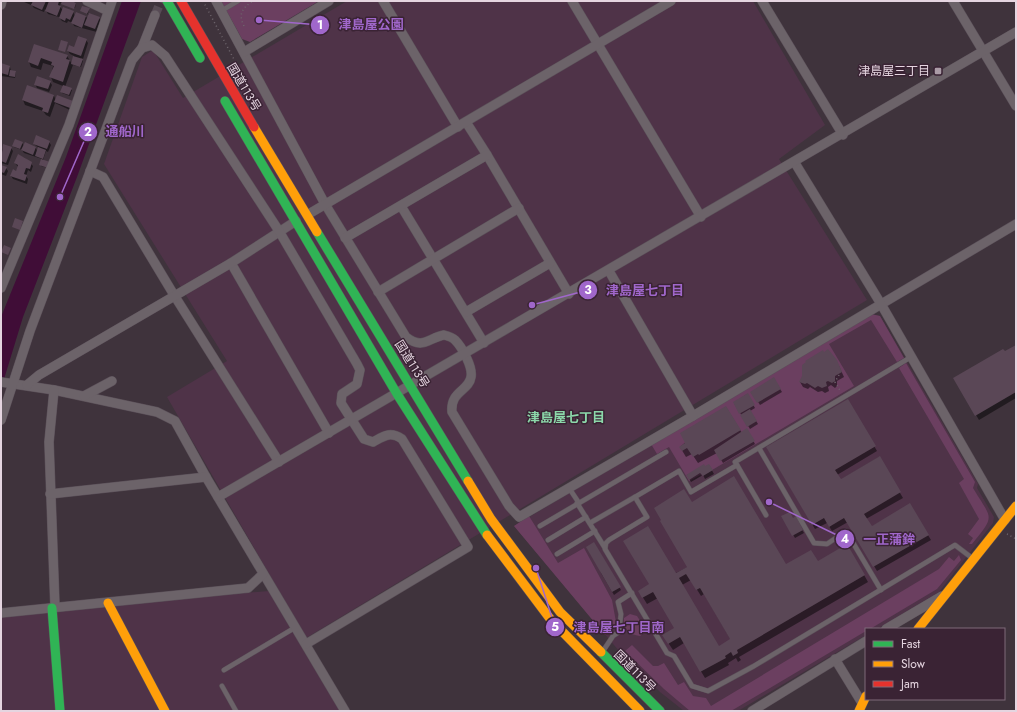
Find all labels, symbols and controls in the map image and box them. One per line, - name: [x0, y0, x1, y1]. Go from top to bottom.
- callout: 津島屋公園: [310, 12, 411, 37]
- text: 津島屋公園: [338, 15, 404, 34]
- text: 1: [317, 16, 323, 34]
- street label: 国道113号: [223, 59, 265, 115]
- place label: 津島屋三丁目: [858, 62, 930, 80]
- marker: 津島屋三丁目: [933, 66, 943, 76]
- callout: 通船川: [78, 119, 153, 144]
- text: 通船川: [105, 122, 145, 141]
- text: 2: [84, 123, 92, 141]
- callout: 津島屋七丁目: [578, 278, 692, 303]
- text: 3: [584, 281, 592, 299]
- text: 津島屋七丁目: [606, 281, 684, 300]
- street label: 国道113号: [390, 337, 434, 391]
- district label: 津島屋七丁目: [527, 408, 605, 427]
- callout: 一正蒲鉾: [835, 526, 923, 551]
- text: 4: [841, 530, 849, 548]
- text: 一正蒲鉾: [863, 530, 915, 549]
- callout: 津島屋七丁目南: [545, 615, 672, 640]
- text: 5: [551, 618, 559, 636]
- text: 津島屋七丁目南: [573, 618, 665, 637]
- legend: [865, 628, 1005, 700]
- text: Fast: [901, 635, 920, 653]
- street label: 国道113号: [610, 646, 660, 696]
- text: Slow: [901, 655, 926, 673]
- text: Jam: [899, 675, 919, 693]

